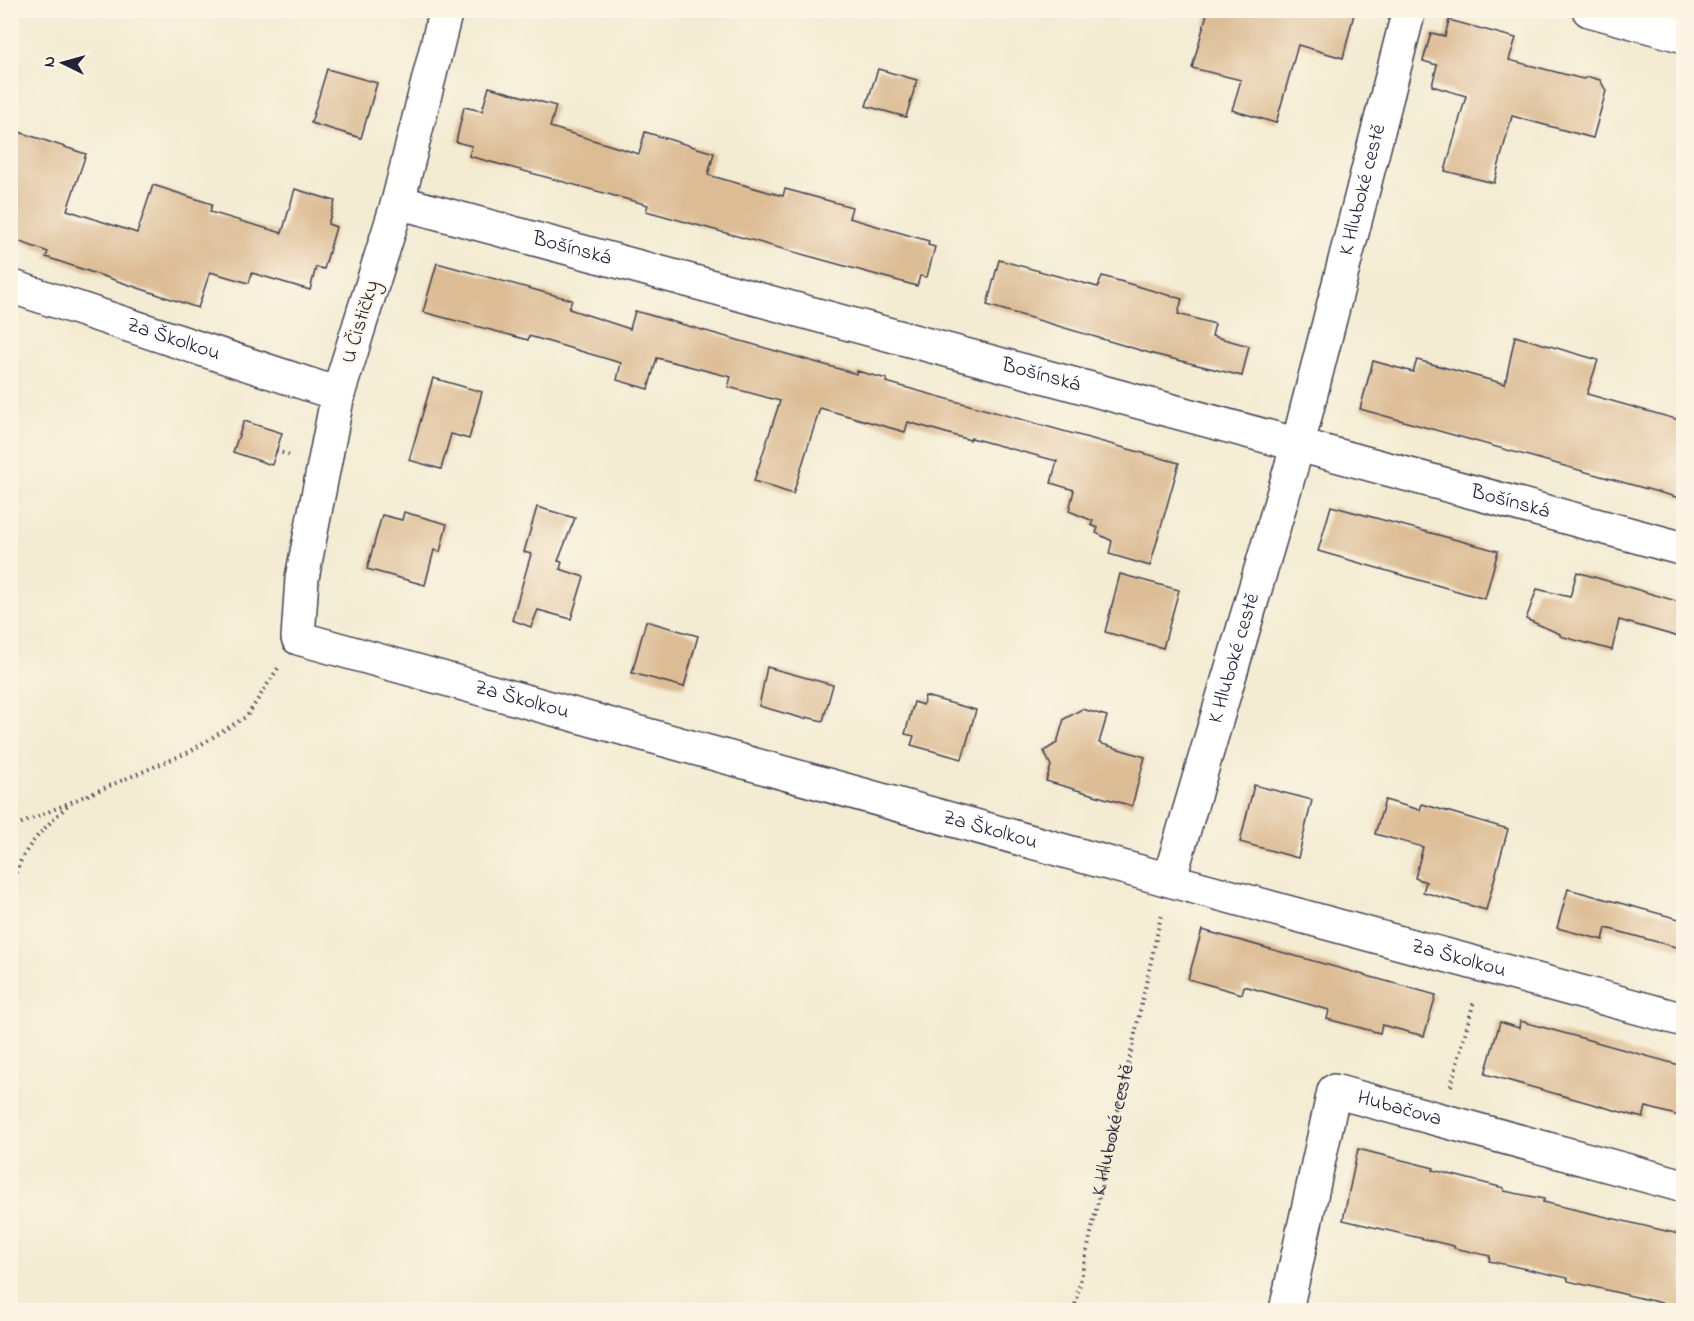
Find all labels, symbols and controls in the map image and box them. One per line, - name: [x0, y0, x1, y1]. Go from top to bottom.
- north arrow: [33, 33, 93, 93]
- text: N: [38, 55, 62, 68]
- street label: K Hluboké cestě: [1332, 121, 1394, 259]
- street label: Bošínská: [528, 224, 615, 274]
- street label: U Čističky: [334, 277, 390, 368]
- street label: Za Školkou: [123, 310, 224, 369]
- street label: Bošínská: [997, 350, 1084, 401]
- street label: Bošínská: [1467, 477, 1553, 527]
- street label: K Hluboké cestě: [1201, 589, 1268, 727]
- street label: Za Školkou: [471, 673, 573, 728]
- street label: Za Školkou: [939, 803, 1041, 858]
- street label: Za Školkou: [1408, 932, 1510, 986]
- street label: K Hluboké cestě: [1085, 1061, 1143, 1199]
- street label: Hubačova: [1354, 1083, 1445, 1135]

